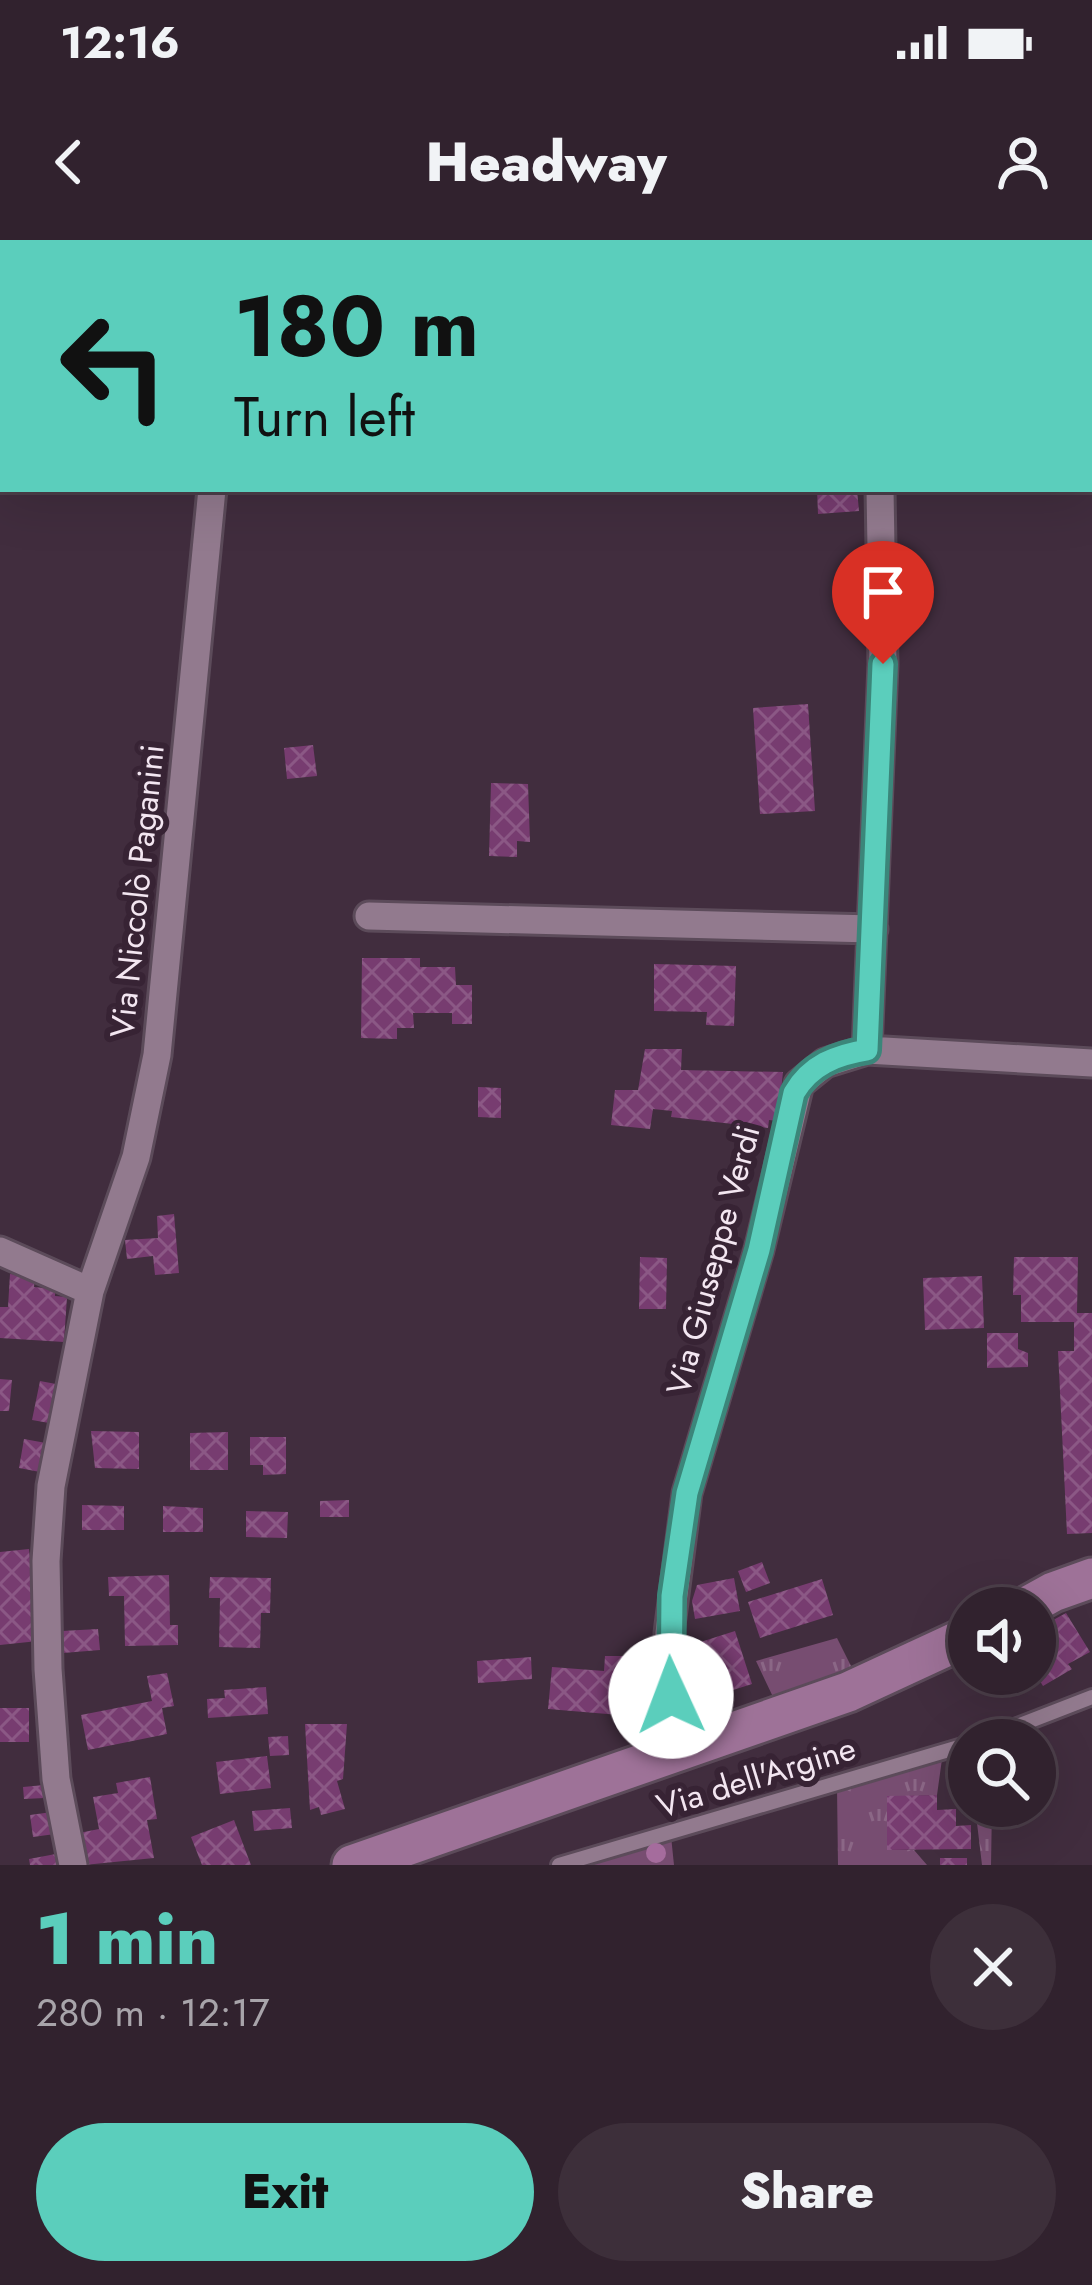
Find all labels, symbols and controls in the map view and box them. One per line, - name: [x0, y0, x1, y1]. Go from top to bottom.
- text: 12:16: [60, 10, 180, 75]
- text: Headway: [425, 123, 667, 201]
- icon: back: [36, 129, 102, 195]
- icon: person: [990, 129, 1056, 195]
- text: 180 m: [234, 266, 479, 388]
- icon: left: [36, 288, 192, 444]
- text: Turn left: [234, 378, 415, 456]
- pin: [832, 541, 934, 664]
- icon: arrive: [850, 559, 916, 625]
- street label: Via Niccolò Paganini: [98, 742, 176, 1040]
- street label: Via Giuseppe Verdi: [654, 1120, 772, 1400]
- map controls: [948, 1587, 1056, 1827]
- button: sound: [948, 1587, 1056, 1695]
- position arrow: [608, 1633, 734, 1759]
- button: search: [948, 1719, 1056, 1827]
- street label: Via dell'Argine: [651, 1724, 861, 1830]
- text: 1 min: [36, 1887, 218, 1991]
- button: close: [930, 1904, 1056, 2030]
- text: 280 m · 12:17: [36, 1984, 270, 2041]
- button: Exit: [36, 2123, 534, 2261]
- button: Share: [558, 2123, 1056, 2261]

